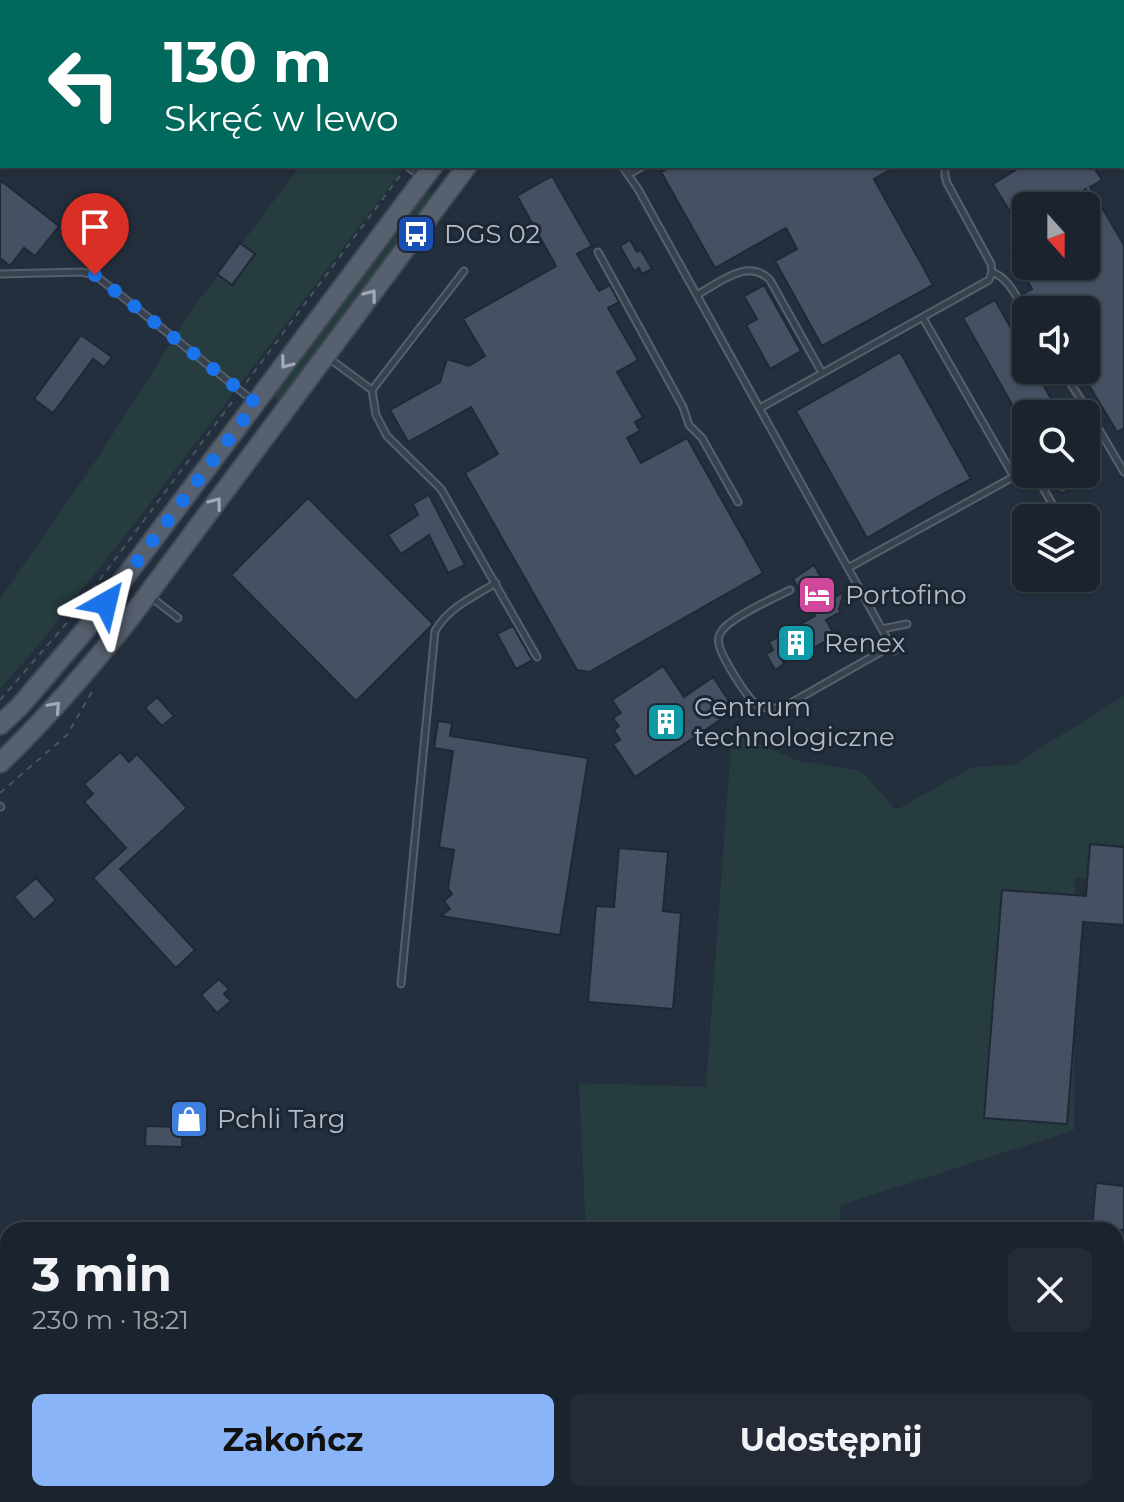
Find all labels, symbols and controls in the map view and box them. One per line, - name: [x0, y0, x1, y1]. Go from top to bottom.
- text: 130 m: [164, 28, 332, 96]
- icon: left: [32, 32, 136, 136]
- text: Skręć w lewo: [164, 96, 399, 140]
- north arrow: [1012, 192, 1100, 280]
- map controls: [1012, 192, 1100, 592]
- pin: [61, 193, 129, 275]
- icon: arrive: [73, 205, 117, 249]
- bus stop icon: DGS 02: [395, 213, 437, 255]
- place label: DGS 02: [444, 218, 540, 250]
- one-way arrow: [361, 289, 376, 303]
- button: sound: [1012, 296, 1100, 384]
- one-way arrow: [281, 354, 296, 369]
- button: search: [1012, 400, 1100, 488]
- one-way arrow: [206, 497, 220, 512]
- button: layers: [1012, 504, 1100, 592]
- position arrow: [64, 561, 148, 645]
- hotel icon: Portofino: [796, 574, 838, 616]
- place label: Portofino: [845, 579, 967, 611]
- building icon: Renex: [775, 622, 817, 664]
- place label: Renex: [824, 627, 905, 659]
- place label: Centrum technologiczne: [694, 691, 895, 753]
- building icon: Centrum technologiczne: [645, 701, 687, 743]
- one-way arrow: [45, 702, 60, 717]
- shop icon: Pchli Targ: [168, 1098, 210, 1140]
- place label: Pchli Targ: [217, 1103, 346, 1135]
- text: 3 min: [32, 1245, 172, 1303]
- button: close: [1008, 1248, 1092, 1332]
- text: 230 m · 18:21: [32, 1304, 189, 1336]
- button: Zakończ: [32, 1394, 554, 1486]
- button: Udostępnij: [570, 1394, 1092, 1486]

